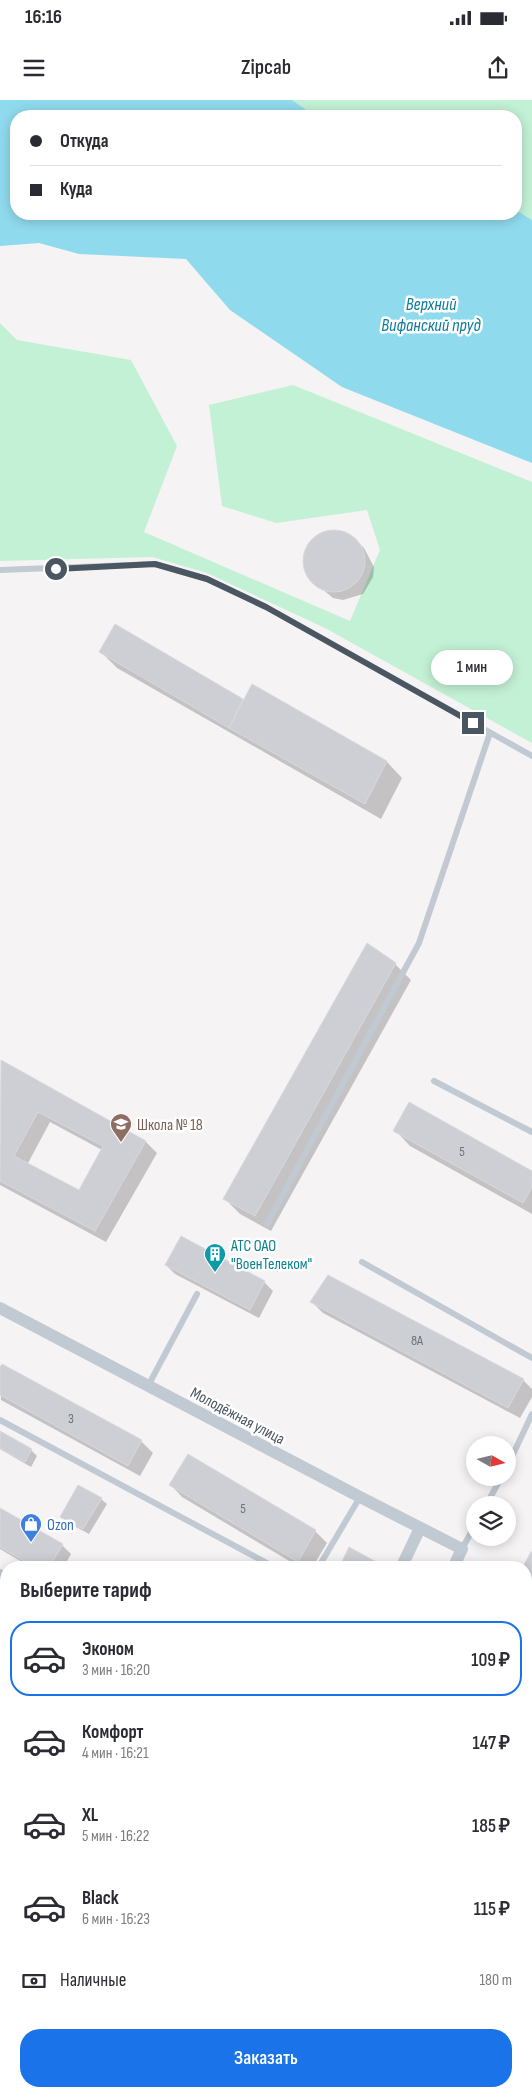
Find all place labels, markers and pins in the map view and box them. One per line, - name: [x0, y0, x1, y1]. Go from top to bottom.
- school or university icon: Школа № 18: [109, 1112, 133, 1143]
- place label: Школа № 18: [137, 1116, 203, 1135]
- place label: АТС ОАО "ВоенТелеком": [230, 1237, 312, 1274]
- building icon: АТС ОАО "ВоенТелеком": [203, 1242, 227, 1273]
- shop icon: Ozon: [19, 1512, 43, 1543]
- place label: Ozon: [47, 1516, 74, 1535]

